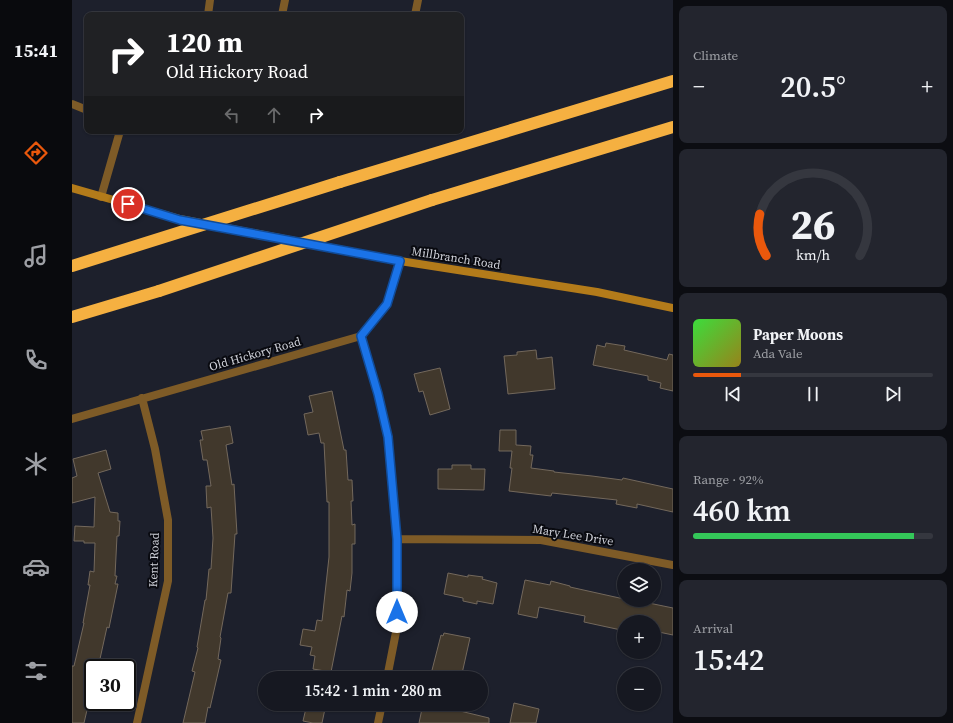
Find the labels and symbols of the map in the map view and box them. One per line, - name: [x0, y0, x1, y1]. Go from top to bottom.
- pin: [111, 187, 145, 221]
- street label: Millbranch Road: [410, 243, 502, 273]
- street label: Old Hickory Road: [207, 333, 303, 375]
- street label: Mary Lee Drive: [531, 521, 615, 549]
- street label: Kent Road: [145, 532, 163, 588]
- position arrow: [376, 591, 418, 633]
- speed limit sign: 30: [84, 659, 136, 711]

